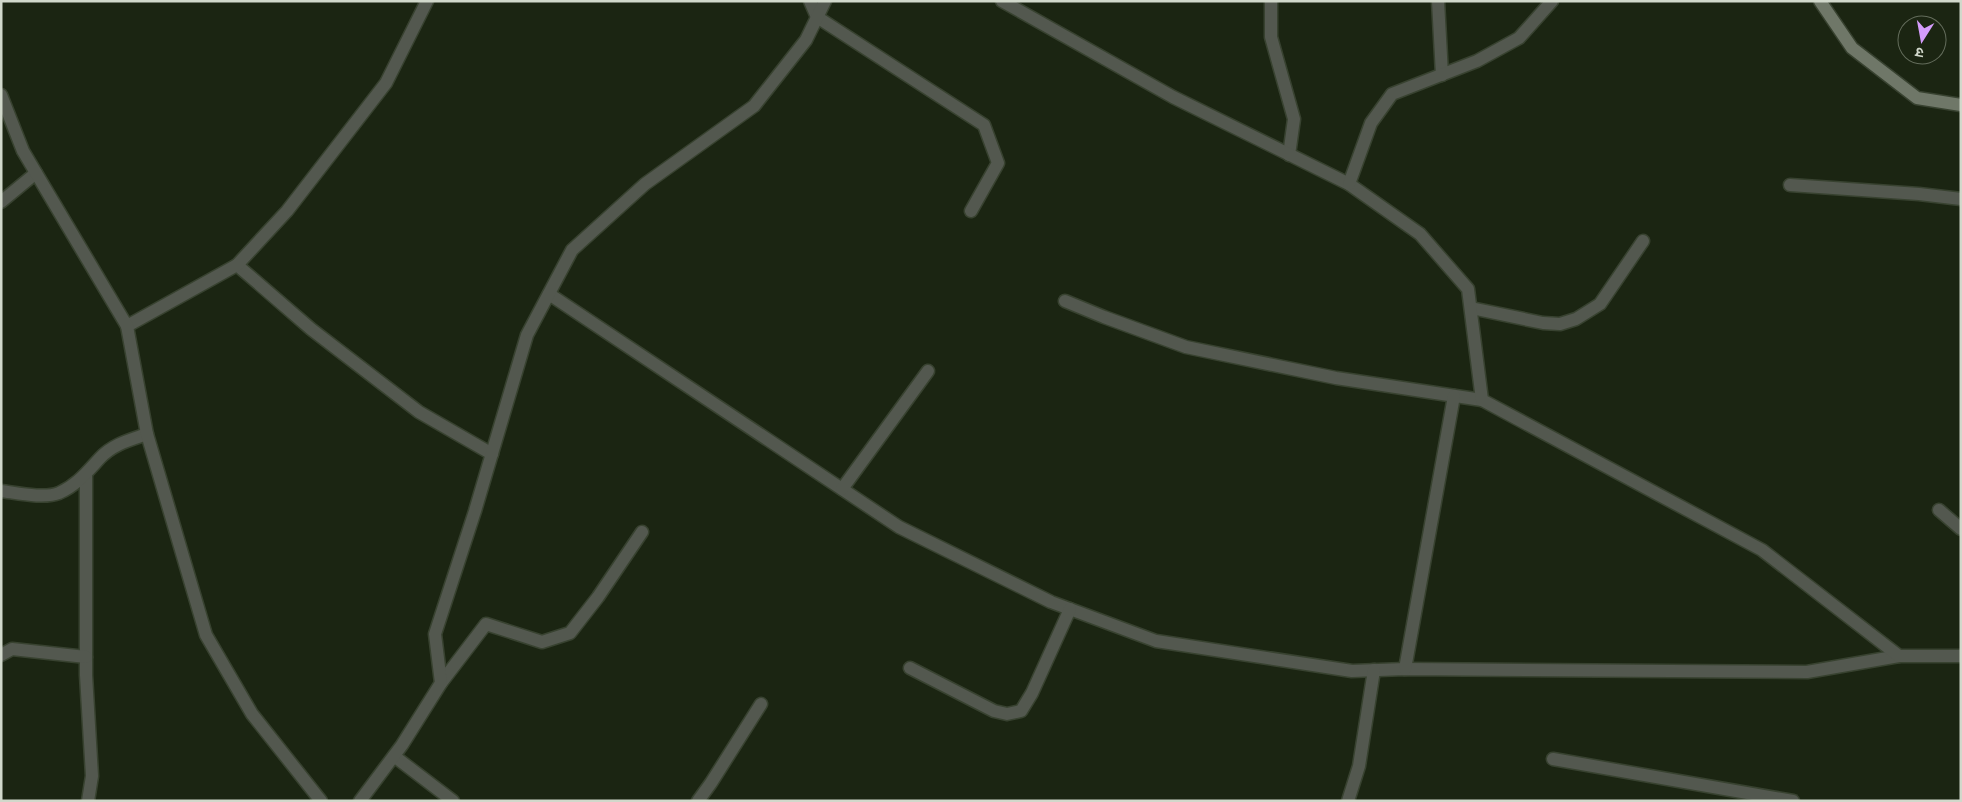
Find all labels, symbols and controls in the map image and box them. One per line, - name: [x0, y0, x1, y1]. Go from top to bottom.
- north arrow: [1897, 15, 1947, 65]
- text: उ: [1913, 43, 1925, 62]

